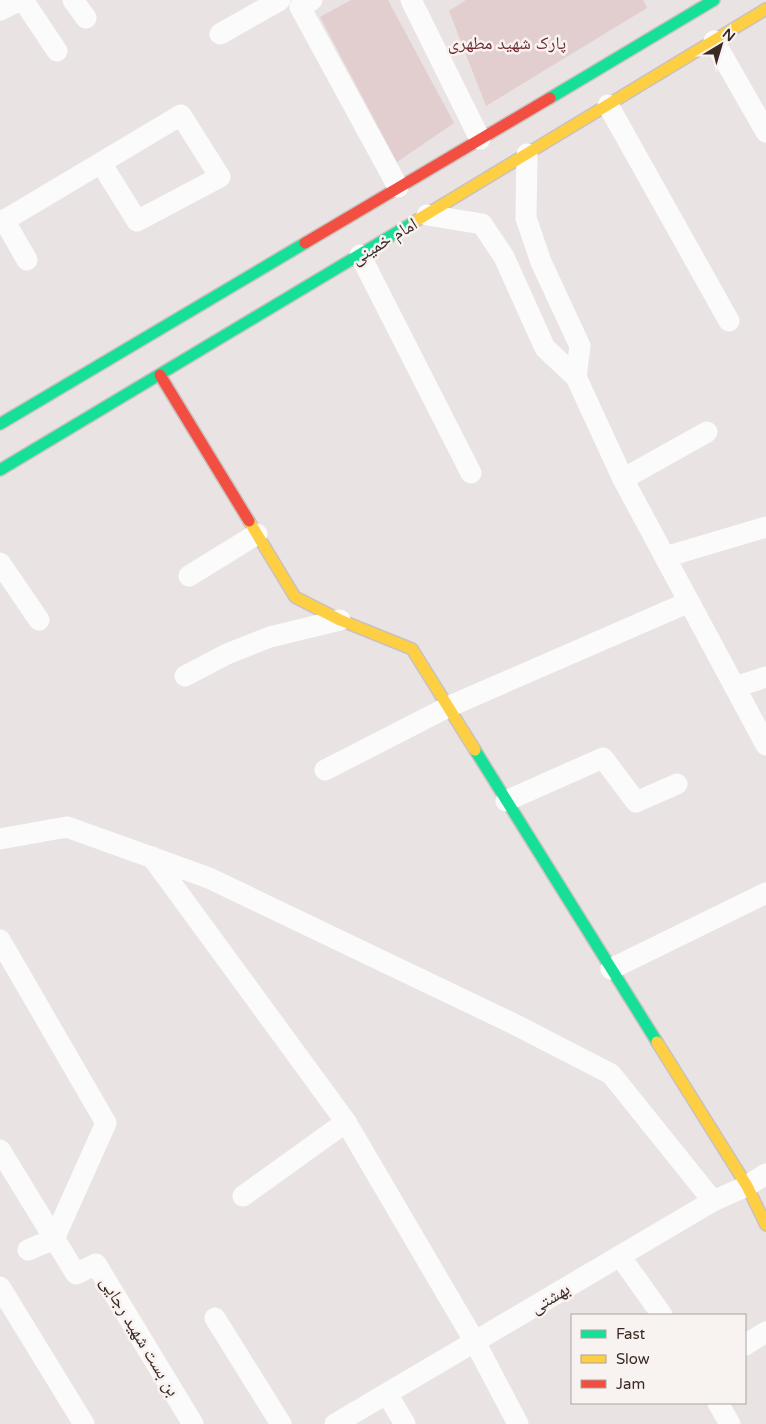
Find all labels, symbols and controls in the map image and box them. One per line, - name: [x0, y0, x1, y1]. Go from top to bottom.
- north arrow: [696, 20, 746, 70]
- text: N: [719, 25, 738, 45]
- park label: پارک شهید مطهری: [448, 32, 566, 54]
- street label: امام خمینی: [347, 213, 422, 270]
- street label: بن بست شهید رجایی: [95, 1272, 185, 1400]
- street label: بهشتی: [526, 1278, 574, 1318]
- legend: [571, 1314, 746, 1404]
- text: Fast: [616, 1325, 646, 1343]
- text: Slow: [616, 1350, 650, 1368]
- text: Jam: [616, 1375, 645, 1393]

